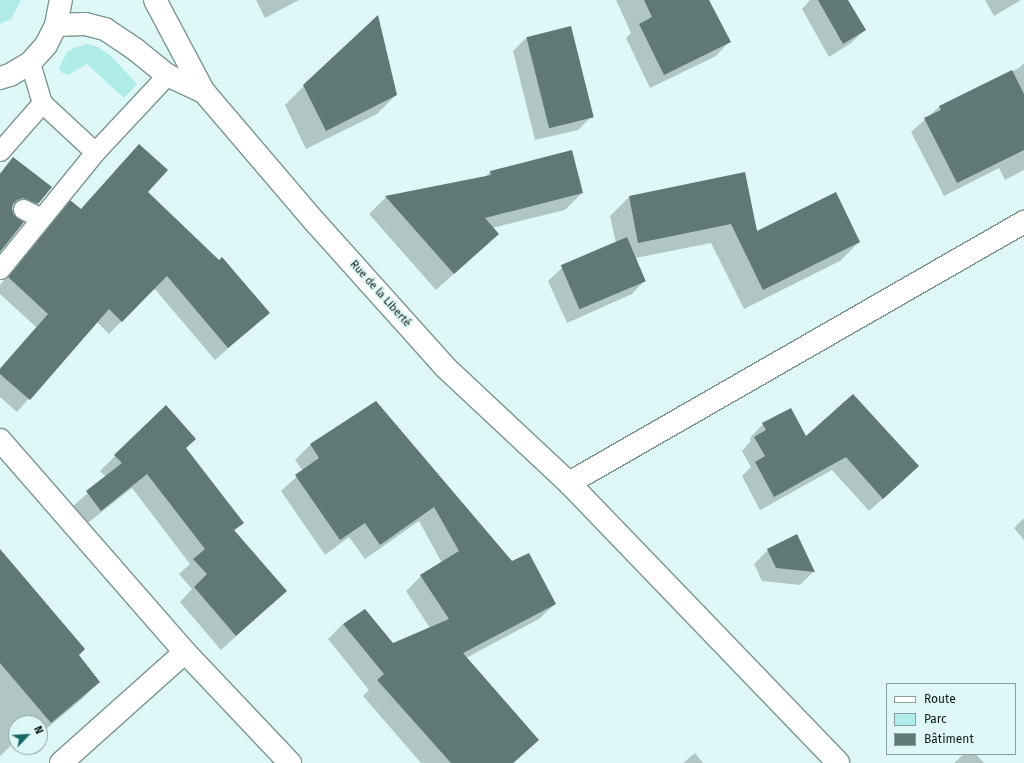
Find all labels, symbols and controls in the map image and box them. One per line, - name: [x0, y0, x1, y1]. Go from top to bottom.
- street label: Rue de la Liberté: [347, 258, 413, 330]
- legend: [886, 683, 1016, 755]
- text: Route: [924, 692, 956, 706]
- text: Parc: [924, 712, 947, 726]
- north arrow: [8, 715, 48, 755]
- text: N: [31, 724, 46, 736]
- text: Bâtiment: [924, 732, 974, 746]

